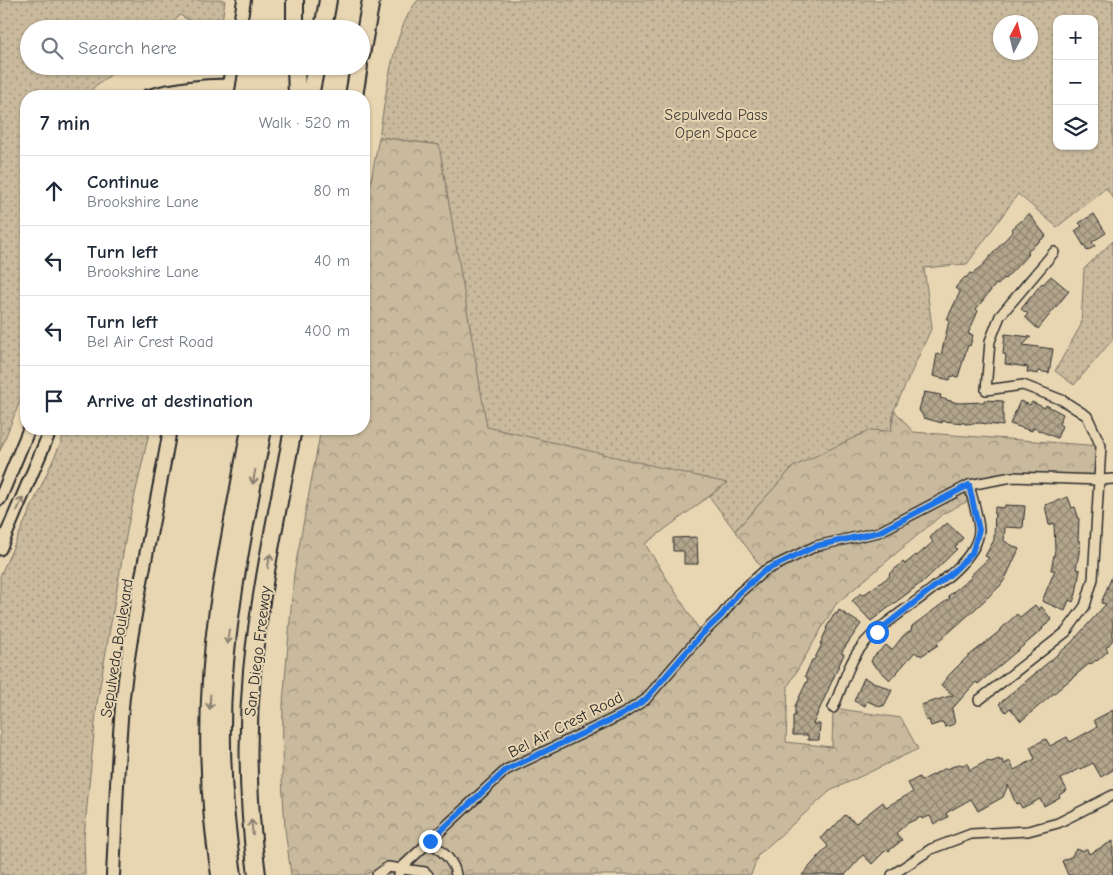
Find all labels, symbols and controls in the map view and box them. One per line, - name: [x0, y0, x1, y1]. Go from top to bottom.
- north arrow: [993, 15, 1038, 60]
- map controls: [1053, 15, 1098, 150]
- button: +: [1053, 15, 1098, 60]
- search box: [20, 20, 370, 75]
- icon: search: [38, 34, 66, 62]
- text: Search here: [78, 37, 177, 59]
- button: −: [1053, 60, 1098, 105]
- button: layers: [1053, 105, 1098, 150]
- park label: Sepulveda Pass Open Space: [664, 106, 768, 142]
- text: 7 min: [40, 111, 90, 135]
- text: Walk · 520 m: [259, 114, 350, 132]
- text: Continue: [87, 171, 159, 193]
- icon: ahead: [40, 177, 68, 205]
- text: 80 m: [313, 182, 350, 200]
- text: Brookshire Lane: [87, 193, 199, 211]
- text: Turn left: [87, 241, 158, 263]
- icon: left: [40, 247, 68, 275]
- text: 40 m: [314, 252, 350, 270]
- text: Brookshire Lane: [87, 263, 199, 281]
- text: Turn left: [87, 311, 158, 333]
- icon: left: [40, 317, 68, 345]
- text: 400 m: [304, 322, 350, 340]
- text: Bel Air Crest Road: [87, 333, 213, 351]
- icon: arrive: [40, 387, 68, 415]
- text: Arrive at destination: [87, 390, 253, 412]
- one-way arrow: [249, 468, 259, 484]
- one-way arrow: [15, 497, 25, 512]
- one-way arrow: [265, 553, 274, 569]
- street label: Sepulveda Boulevard: [97, 577, 137, 719]
- street label: San Diego Freeway: [241, 584, 275, 717]
- route start: [866, 621, 889, 644]
- one-way arrow: [223, 629, 233, 645]
- street label: Bel Air Crest Road: [505, 688, 626, 762]
- one-way arrow: [206, 694, 215, 710]
- one-way arrow: [247, 819, 257, 835]
- route end: [419, 830, 442, 853]

